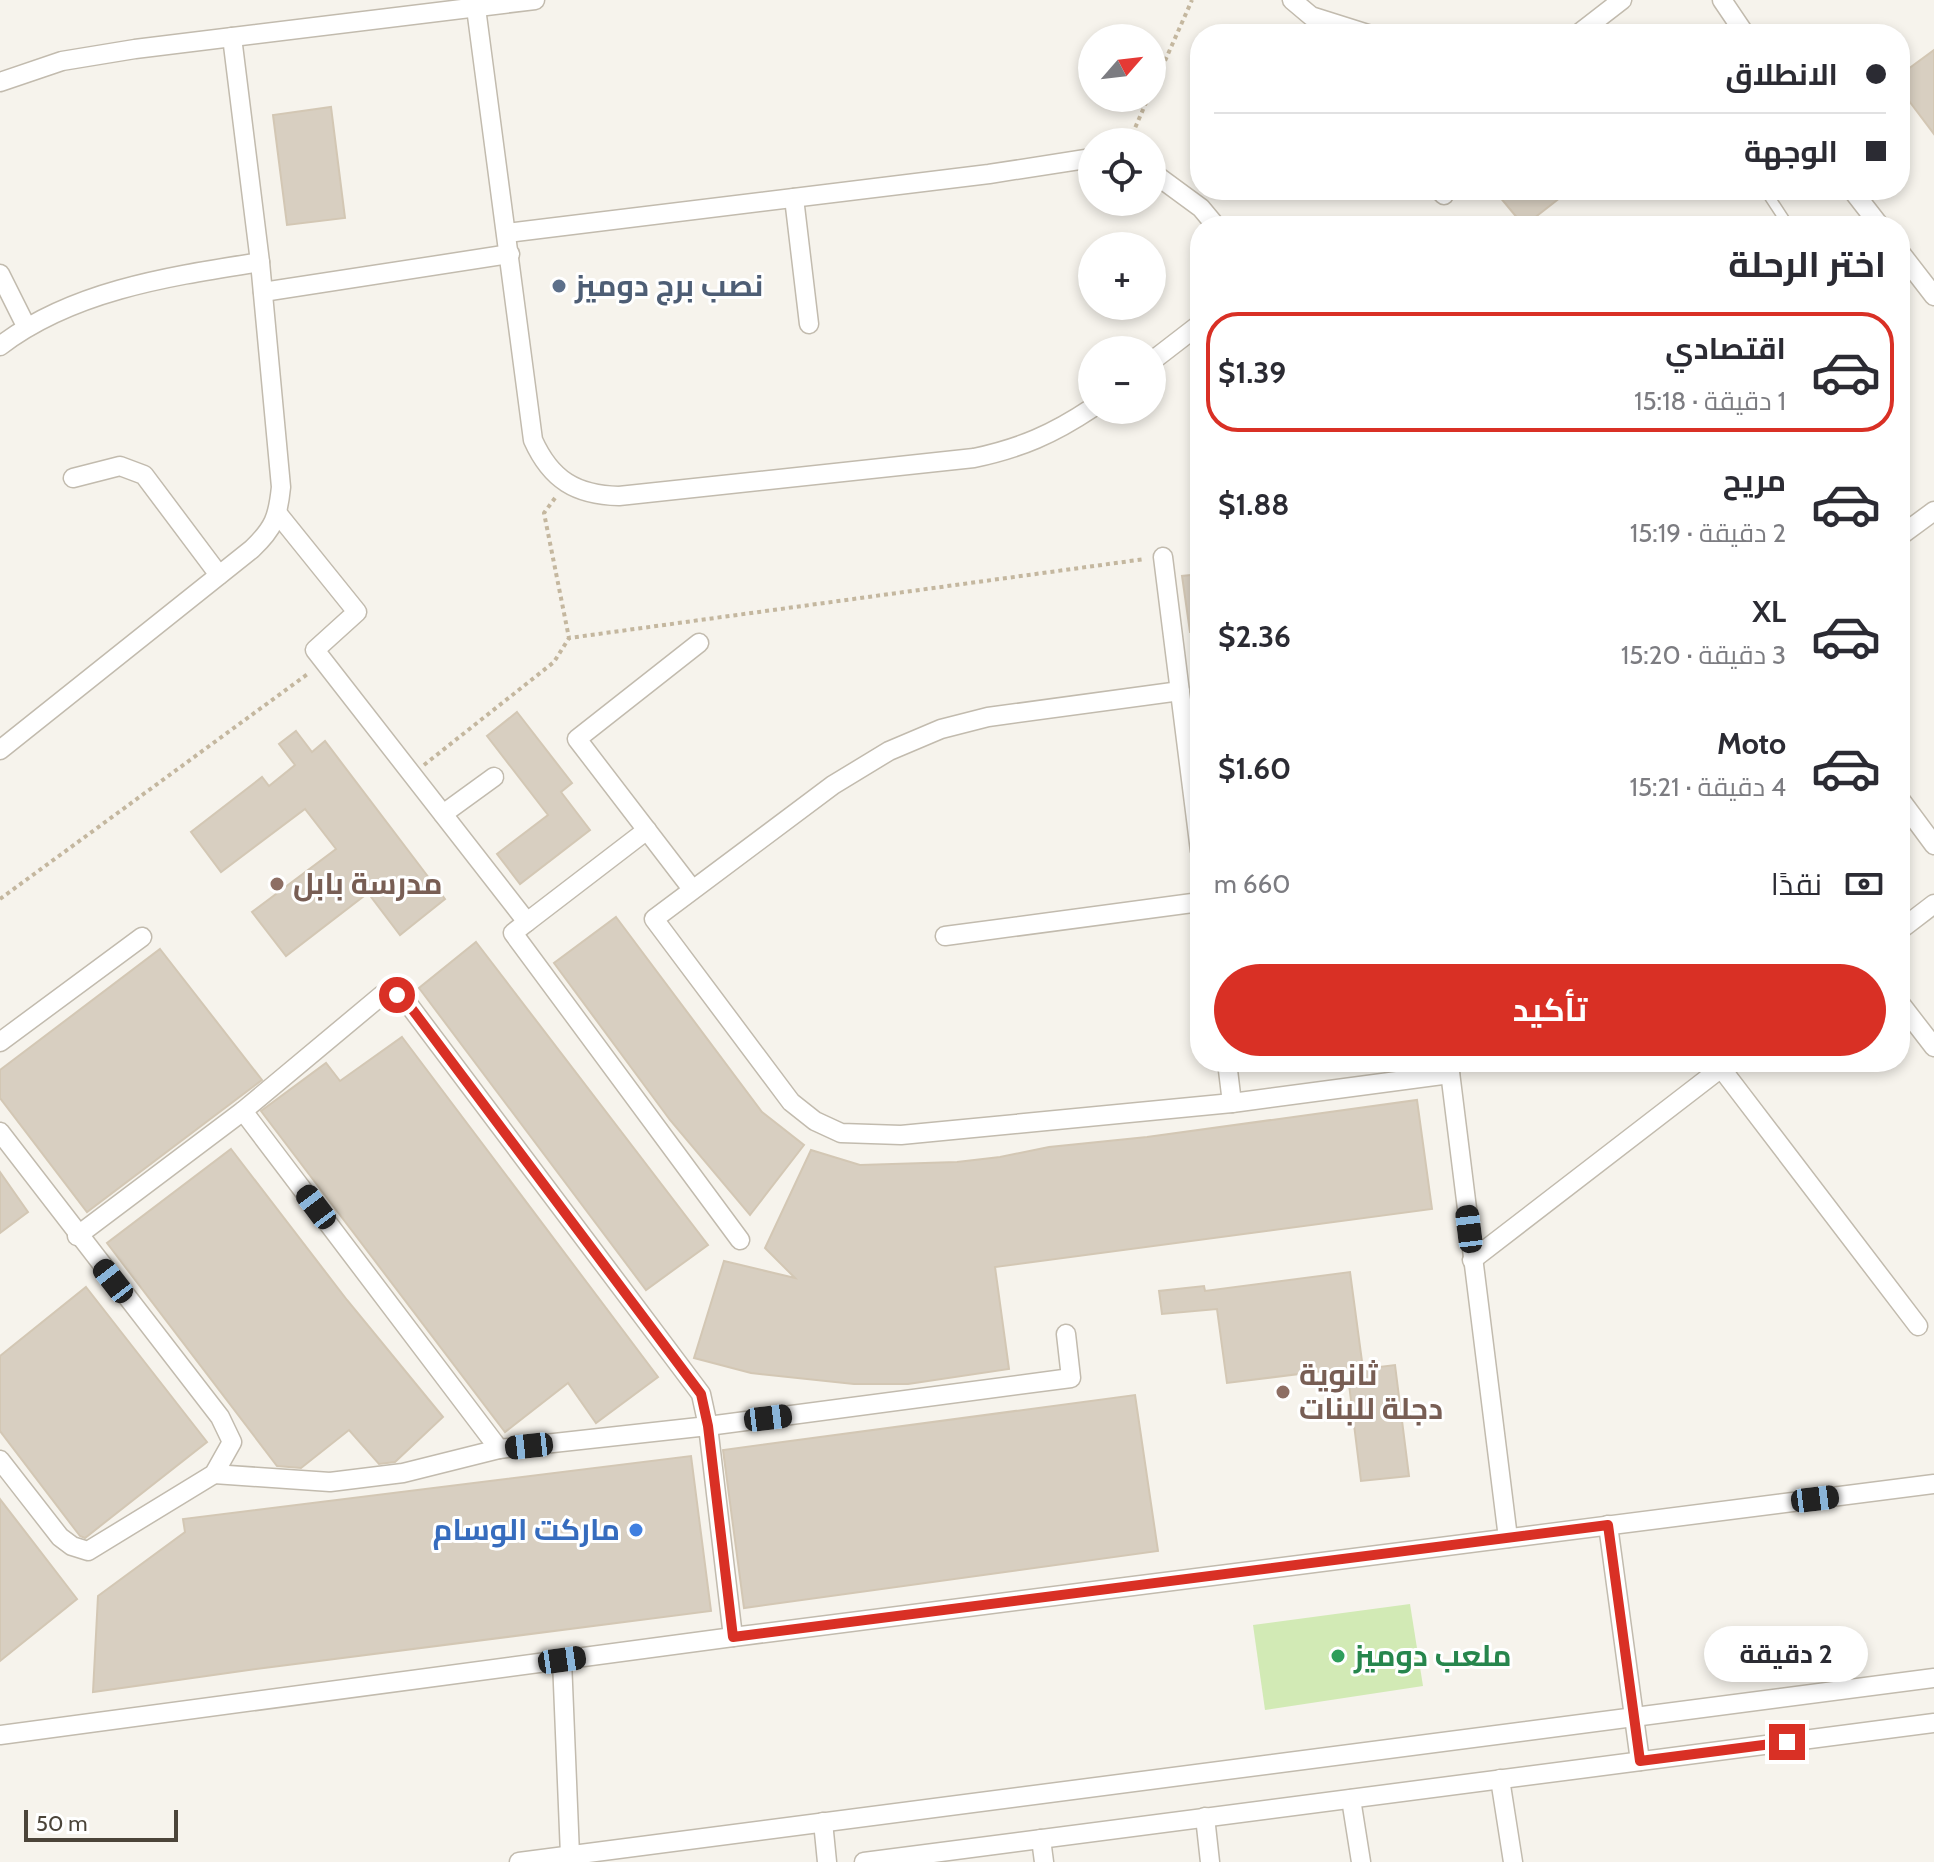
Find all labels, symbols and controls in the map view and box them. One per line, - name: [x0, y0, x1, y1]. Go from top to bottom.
- north arrow: [1078, 24, 1166, 112]
- map controls: [1078, 24, 1166, 424]
- text: الانطلاق: [1725, 56, 1838, 93]
- button: locate: [1078, 128, 1166, 216]
- text: الوجهة: [1744, 133, 1838, 170]
- button: +: [1078, 232, 1166, 320]
- text: اختر الرحلة: [1728, 242, 1886, 286]
- place label: نصب برج دوميز: [574, 267, 763, 306]
- marker: نصب برج دوميز: [550, 277, 568, 295]
- text: اقتصادي: [1665, 330, 1786, 367]
- button: −: [1078, 336, 1166, 424]
- icon: car: [1810, 336, 1882, 408]
- text: $1.39: [1218, 354, 1286, 391]
- text: 1 دقيقة · 15:18: [1634, 385, 1786, 417]
- text: مريح: [1723, 462, 1786, 499]
- icon: car: [1810, 468, 1882, 540]
- text: $1.88: [1218, 486, 1289, 523]
- text: 2 دقيقة · 15:19: [1630, 517, 1786, 549]
- text: XL: [1752, 593, 1786, 630]
- icon: car: [1810, 600, 1882, 672]
- text: $2.36: [1218, 618, 1291, 655]
- text: 3 دقيقة · 15:20: [1621, 639, 1786, 671]
- text: Moto: [1717, 725, 1786, 762]
- icon: car: [1810, 732, 1882, 804]
- text: $1.60: [1218, 750, 1291, 787]
- text: 4 دقيقة · 15:21: [1630, 771, 1786, 803]
- icon: cash: [1842, 862, 1886, 906]
- place label: مدرسة بابل: [293, 865, 443, 902]
- text: نقدًا: [1771, 866, 1822, 903]
- text: 660 m: [1214, 868, 1290, 900]
- marker: مدرسة بابل: [268, 875, 286, 893]
- button: تأكيد: [1214, 964, 1886, 1056]
- route start: [379, 977, 415, 1013]
- car: [292, 1181, 340, 1233]
- car: [1454, 1204, 1484, 1254]
- car: [89, 1255, 137, 1307]
- place label: ثانوية دجلة للبنات: [1299, 1356, 1443, 1427]
- marker: ثانوية دجلة للبنات: [1274, 1383, 1292, 1401]
- car: [743, 1403, 793, 1433]
- car: [504, 1432, 554, 1460]
- car: [1790, 1484, 1840, 1514]
- place label: ماركت الوسام: [433, 1511, 620, 1550]
- marker: ماركت الوسام: [627, 1521, 645, 1539]
- callout: 2 دقيقة: [1705, 1626, 1869, 1682]
- place label: ملعب دوميز: [1353, 1637, 1512, 1674]
- text: 2 دقيقة: [1739, 1638, 1833, 1670]
- car: [537, 1645, 587, 1675]
- marker: ملعب دوميز: [1329, 1647, 1347, 1665]
- route end: [1769, 1724, 1805, 1760]
- scale bar: [24, 1806, 178, 1842]
- text: 50 m: [36, 1810, 88, 1837]

